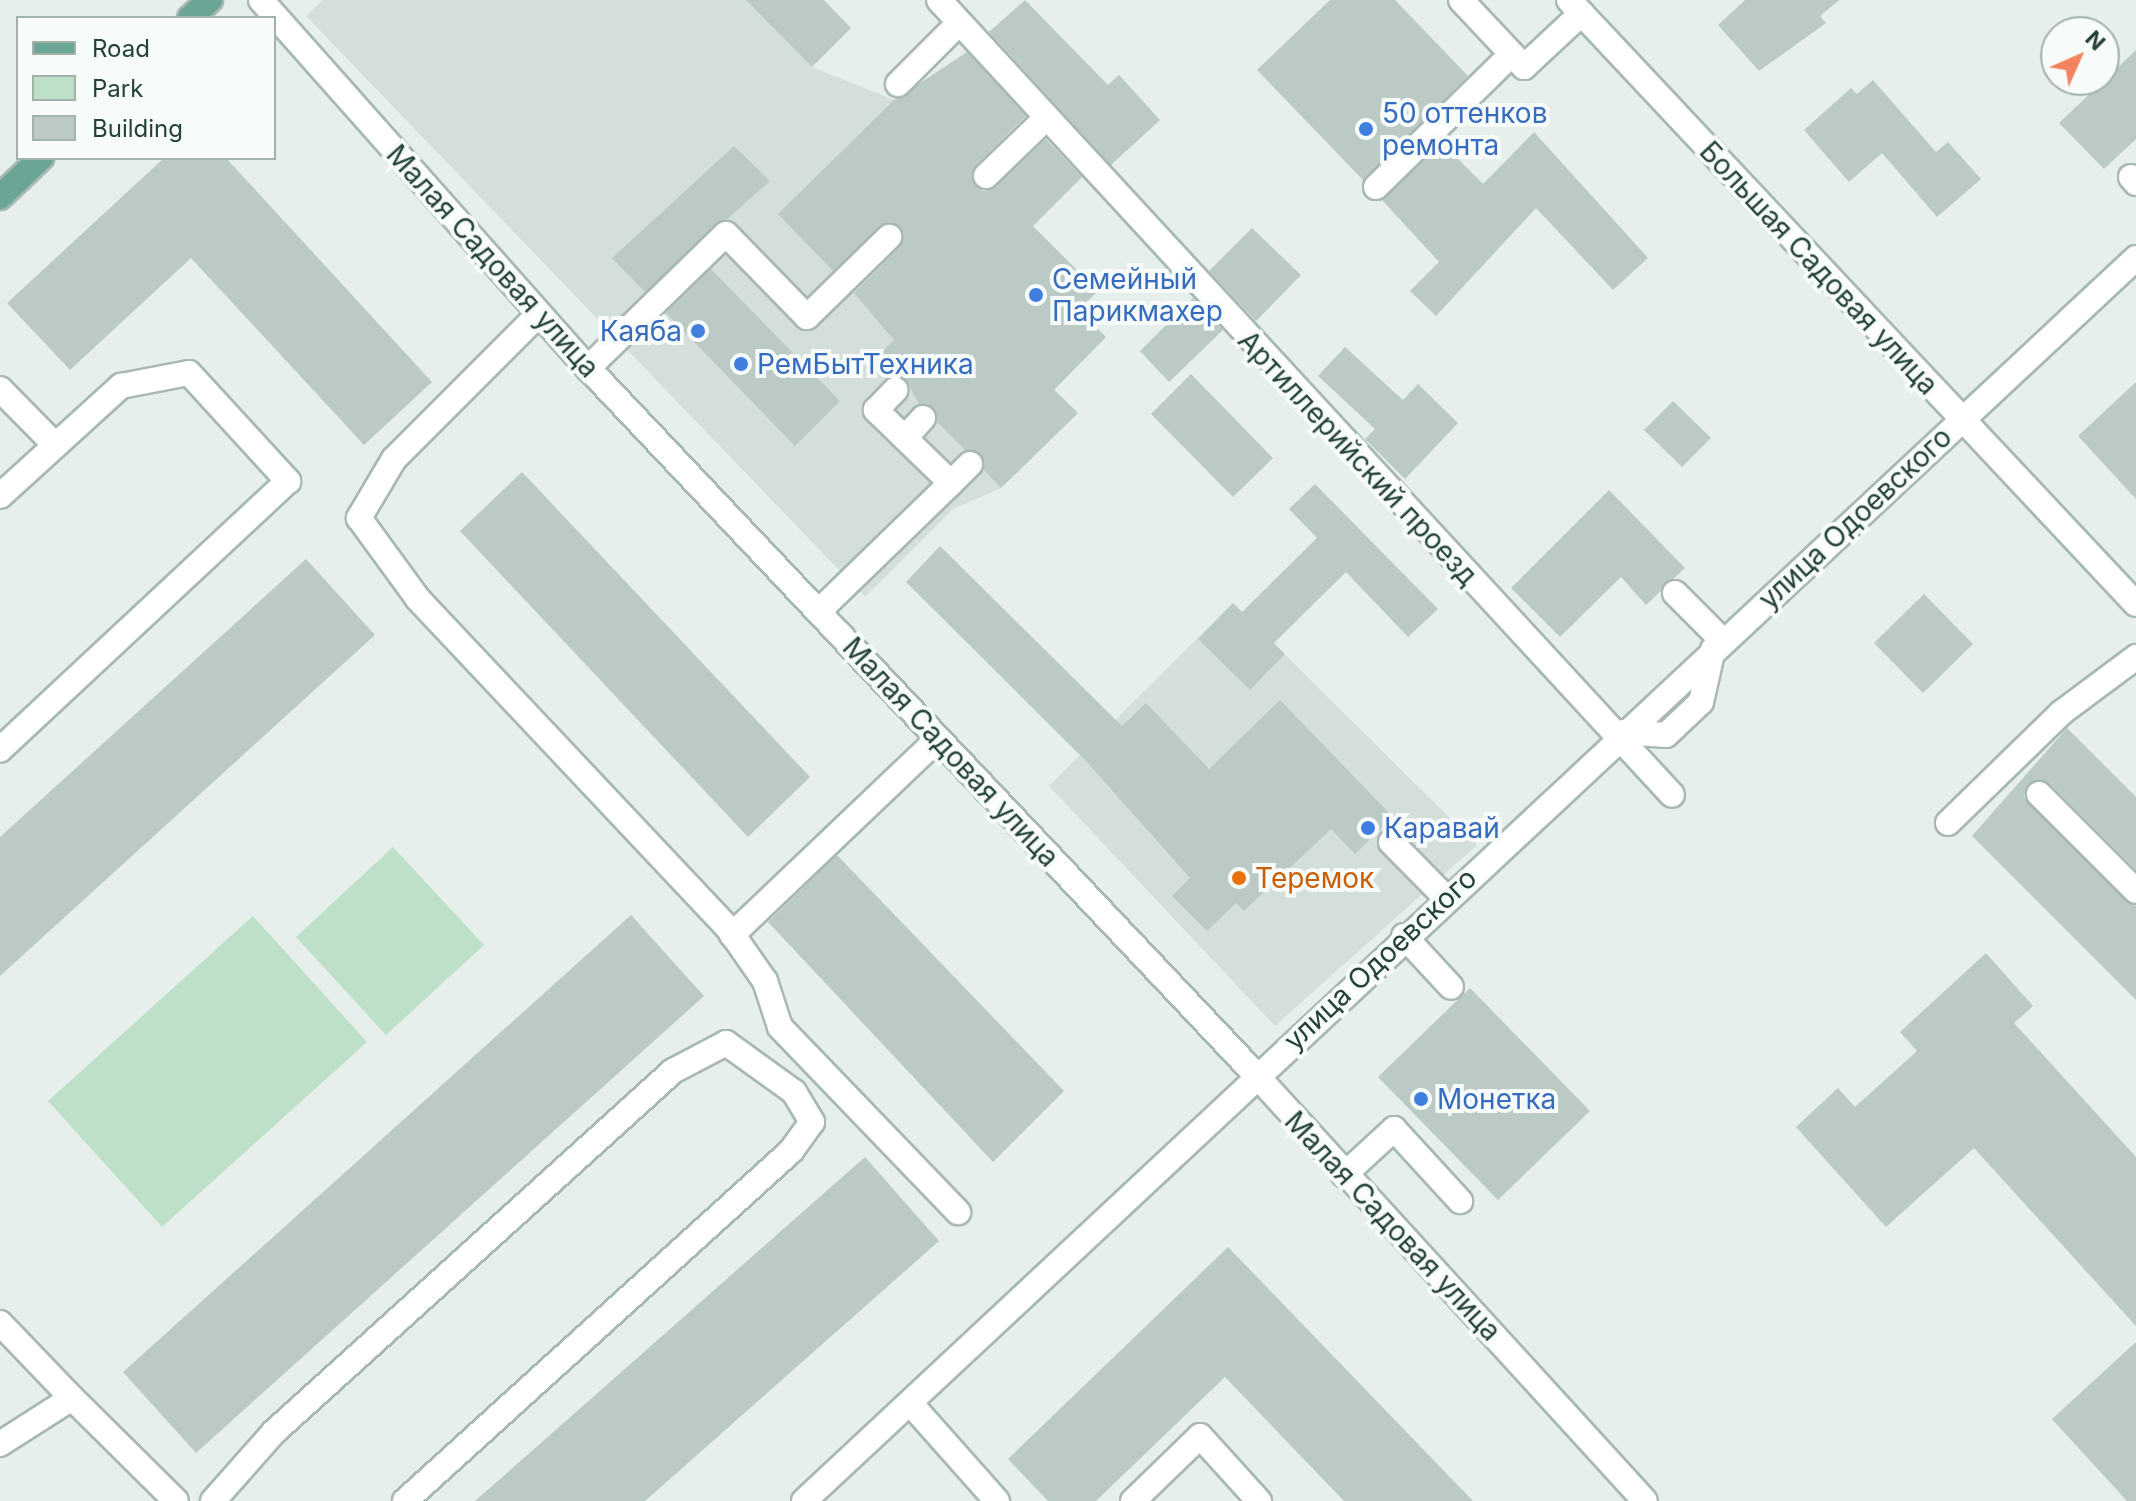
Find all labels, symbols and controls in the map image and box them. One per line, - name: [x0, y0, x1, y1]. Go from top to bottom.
- legend: [16, 16, 276, 160]
- north arrow: [2040, 16, 2120, 96]
- text: N: [2080, 25, 2111, 56]
- text: Road: [92, 34, 150, 63]
- text: Park: [92, 74, 143, 103]
- place label: 50 оттенков ремонта: [1382, 96, 1547, 162]
- text: Building: [92, 114, 183, 143]
- marker: 50 оттенков ремонта: [1357, 120, 1375, 138]
- street label: Большая Садовая улица: [1693, 134, 1945, 402]
- street label: Малая Садовая улица: [380, 138, 606, 384]
- place label: Семейный Парикмахер: [1052, 262, 1223, 328]
- marker: Семейный Парикмахер: [1027, 286, 1045, 304]
- place label: Каяба: [600, 314, 682, 348]
- marker: Каяба: [689, 322, 707, 340]
- street label: Артиллерийский проезд: [1231, 324, 1485, 592]
- place label: РемБытТехника: [757, 347, 974, 381]
- marker: РемБытТехника: [732, 355, 750, 373]
- street label: улица Одоевского: [1752, 420, 1958, 616]
- street label: Малая Садовая улица: [836, 630, 1066, 874]
- place label: Каравай: [1384, 811, 1500, 845]
- marker: Каравай: [1359, 819, 1377, 837]
- place label: Теремок: [1255, 861, 1374, 895]
- street label: улица Одоевского: [1277, 861, 1483, 1057]
- marker: Теремок: [1230, 869, 1248, 887]
- place label: Монетка: [1437, 1082, 1556, 1116]
- marker: Монетка: [1412, 1090, 1430, 1108]
- street label: Малая Садовая улица: [1278, 1104, 1508, 1348]

